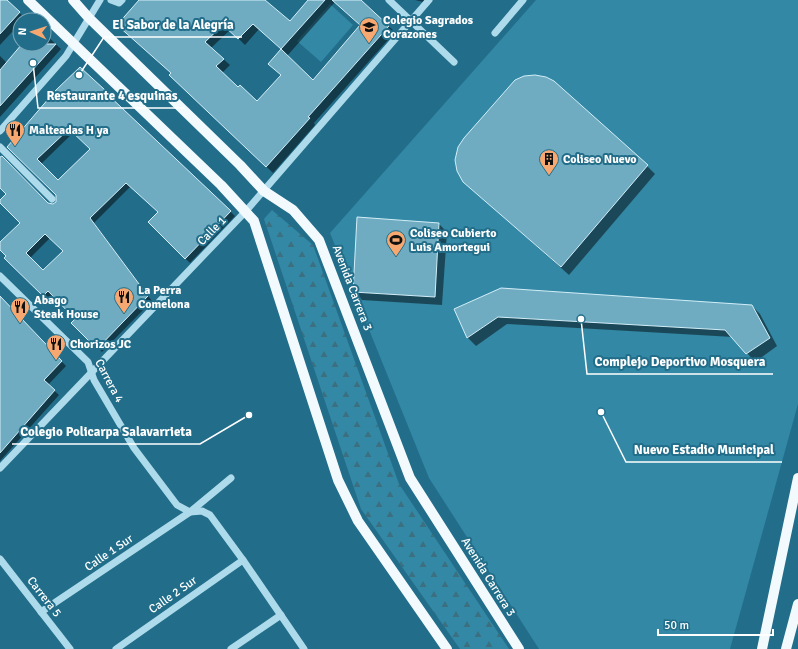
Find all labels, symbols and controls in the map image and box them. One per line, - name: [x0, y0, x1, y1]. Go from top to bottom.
- north arrow: [12, 12, 52, 52]
- callout: El Sabor de la Alegría: [104, 12, 242, 37]
- place label: Colegio Sagrados Corazones: [383, 13, 474, 42]
- school or university icon: Colegio Sagrados Corazones: [358, 16, 380, 44]
- text: El Sabor de la Alegría: [112, 17, 234, 33]
- text: N: [16, 27, 29, 36]
- callout: Restaurante 4 esquinas: [38, 83, 185, 108]
- text: Restaurante 4 esquinas: [46, 88, 178, 104]
- restaurant icon: Malteadas H ya: [4, 119, 26, 147]
- place label: Malteadas H ya: [29, 123, 109, 138]
- building icon: Coliseo Nuevo: [538, 148, 560, 176]
- place label: Coliseo Nuevo: [563, 152, 637, 167]
- street label: Calle 1: [194, 213, 230, 249]
- place label: Coliseo Cubierto Luis Amortegui: [410, 226, 497, 255]
- sports icon: Coliseo Cubierto Luis Amortegui: [385, 229, 407, 257]
- street label: Avenida Carrera 3: [329, 243, 375, 333]
- place label: La Perra Comelona: [138, 283, 190, 312]
- restaurant icon: La Perra Comelona: [113, 286, 135, 314]
- place label: Abago Steak House: [34, 293, 99, 322]
- restaurant icon: Abago Steak House: [9, 296, 31, 324]
- restaurant icon: Chorizos JC: [45, 333, 67, 361]
- place label: Chorizos JC: [70, 337, 132, 352]
- callout: Complejo Deportivo Mosquera: [587, 349, 773, 374]
- text: Complejo Deportivo Mosquera: [595, 354, 766, 370]
- street label: Carrera 4: [91, 357, 127, 406]
- callout: Colegio Policarpa Salavarrieta: [12, 419, 200, 444]
- text: Colegio Policarpa Salavarrieta: [20, 424, 192, 440]
- callout: Nuevo Estadio Municipal: [626, 437, 782, 462]
- text: Nuevo Estadio Municipal: [634, 442, 774, 458]
- street label: Calle 1 Sur: [82, 531, 137, 575]
- street label: Avenida Carrera 3: [458, 535, 518, 619]
- street label: Calle 2 Sur: [146, 573, 200, 617]
- street label: Carrera 5: [23, 574, 65, 620]
- scale bar: [658, 611, 773, 637]
- text: 50 m: [664, 618, 689, 633]

